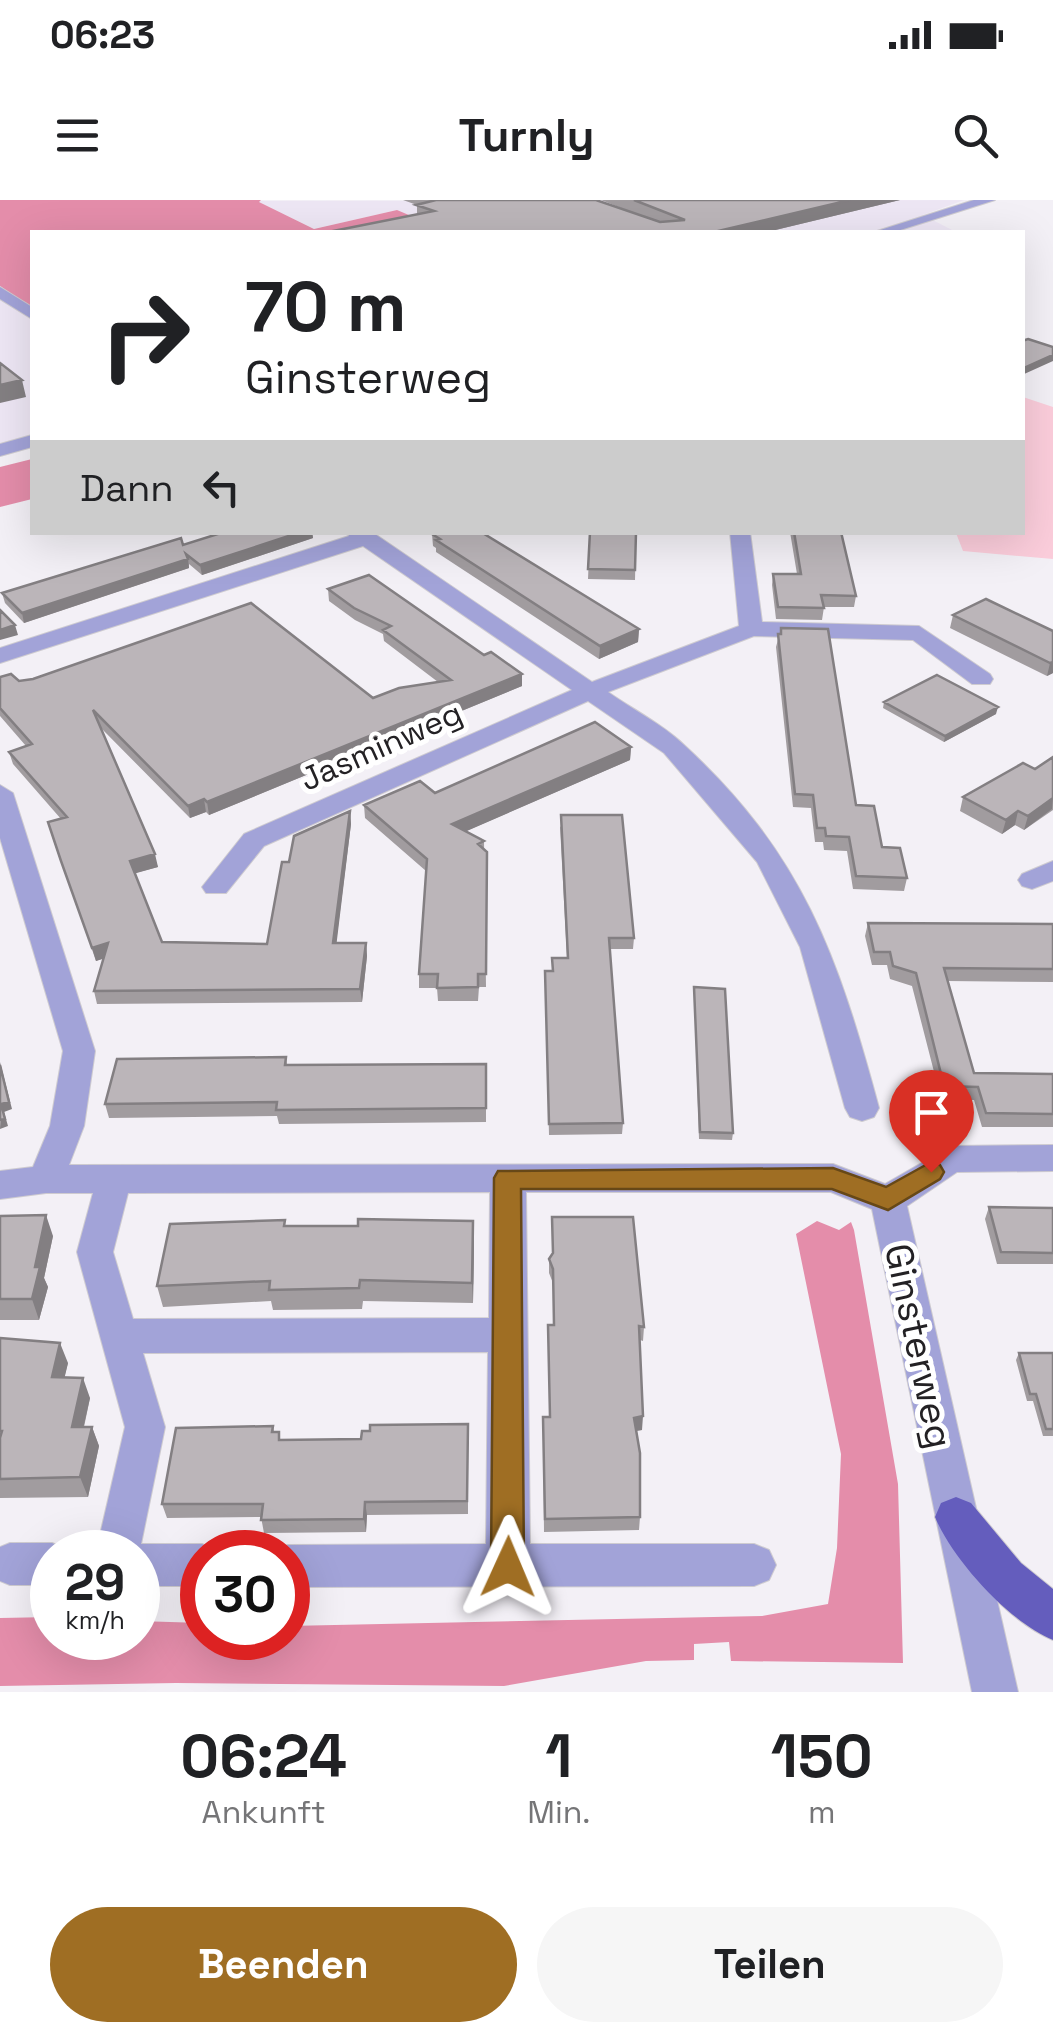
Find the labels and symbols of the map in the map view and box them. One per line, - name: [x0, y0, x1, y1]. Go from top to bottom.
- street label: Jasminweg: [294, 693, 468, 799]
- pin: [889, 1070, 974, 1173]
- street label: Ginsterweg: [874, 1239, 964, 1453]
- position arrow: [456, 1515, 560, 1619]
- speed limit sign: 30: [180, 1530, 310, 1660]

